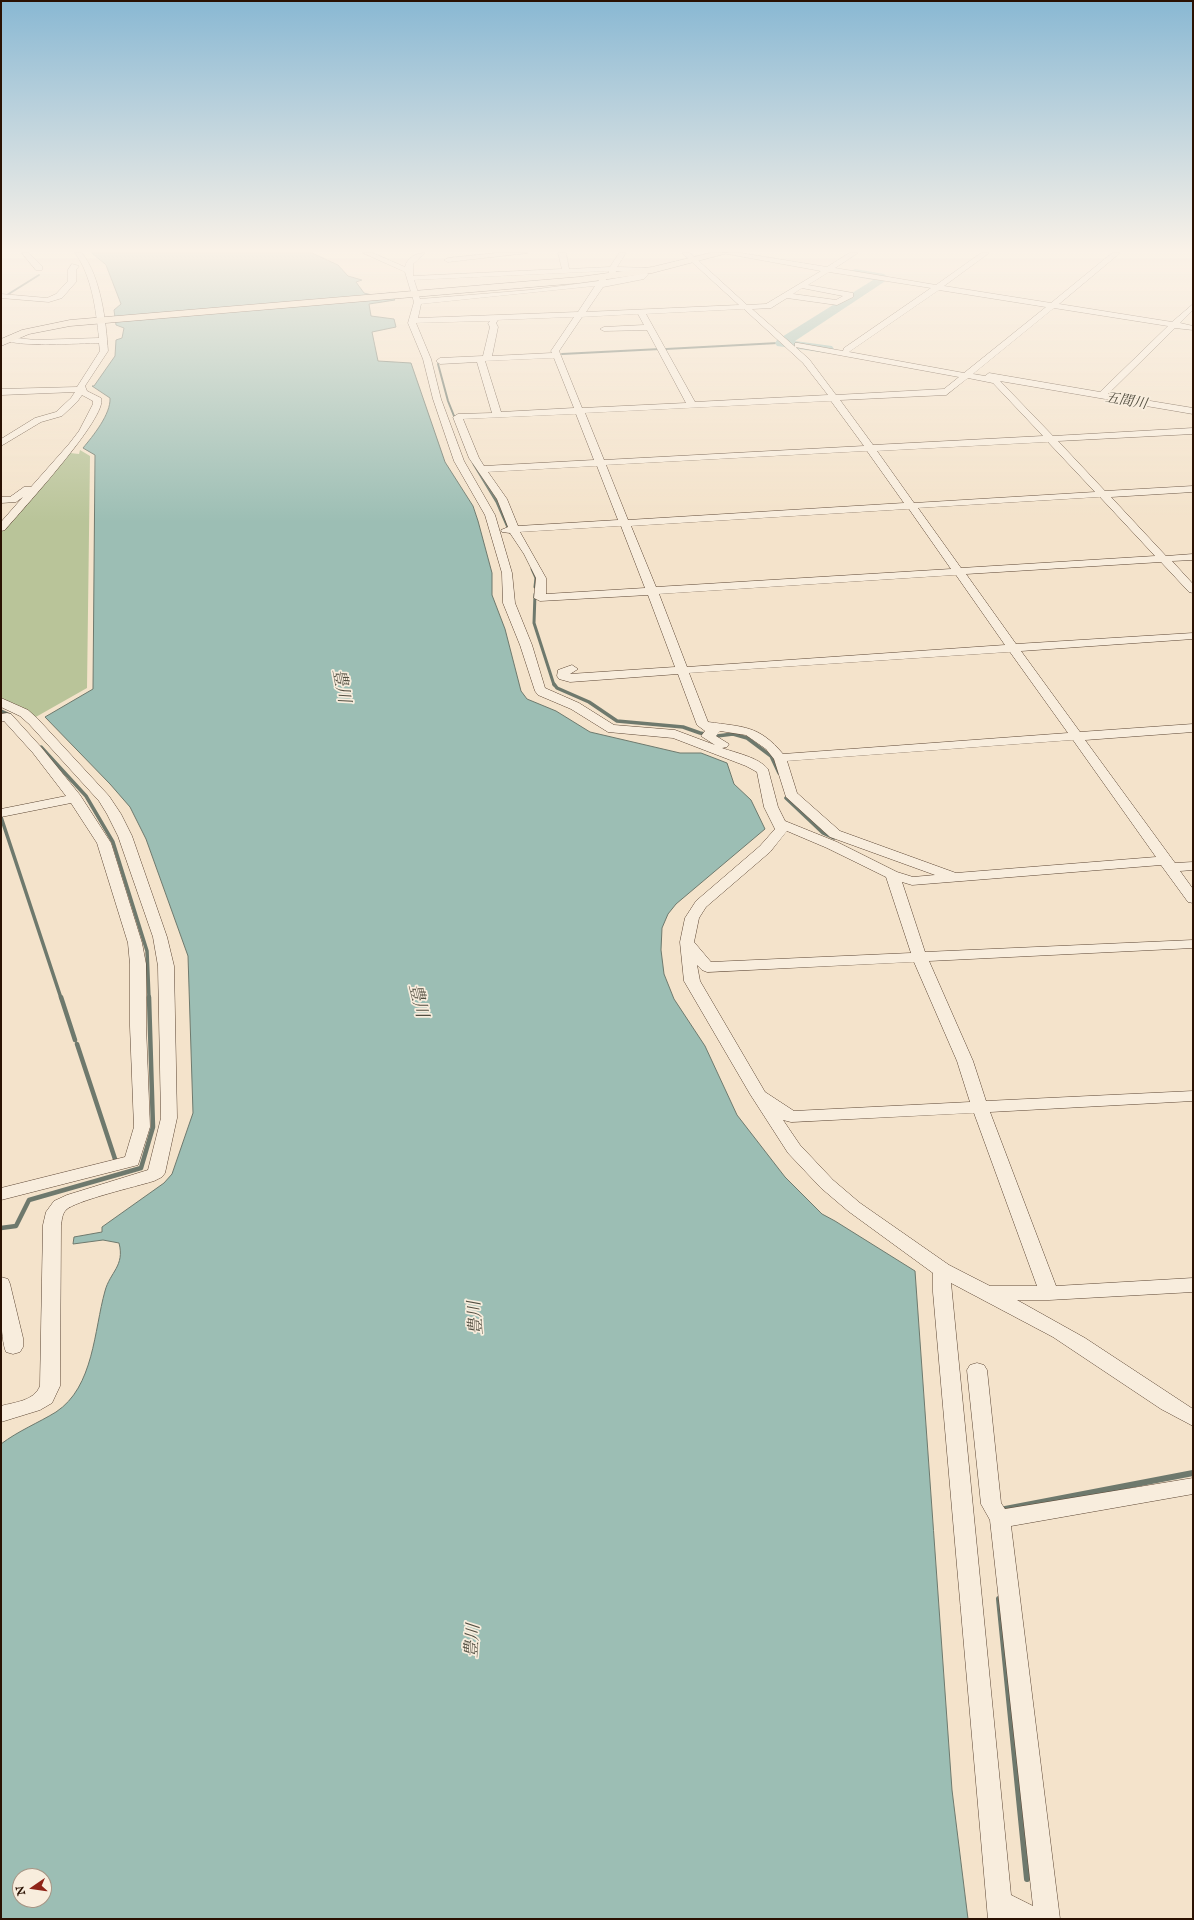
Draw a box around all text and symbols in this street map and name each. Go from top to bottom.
water label: 五間川 [1104,390,1148,414]
water label: 豊川 [327,667,353,705]
water label: 豊川 [403,982,431,1020]
water label: 豊川 [466,1300,488,1336]
water label: 豊川 [463,1623,485,1659]
north arrow [12,1868,52,1908]
text: N [13,1884,29,1897]

